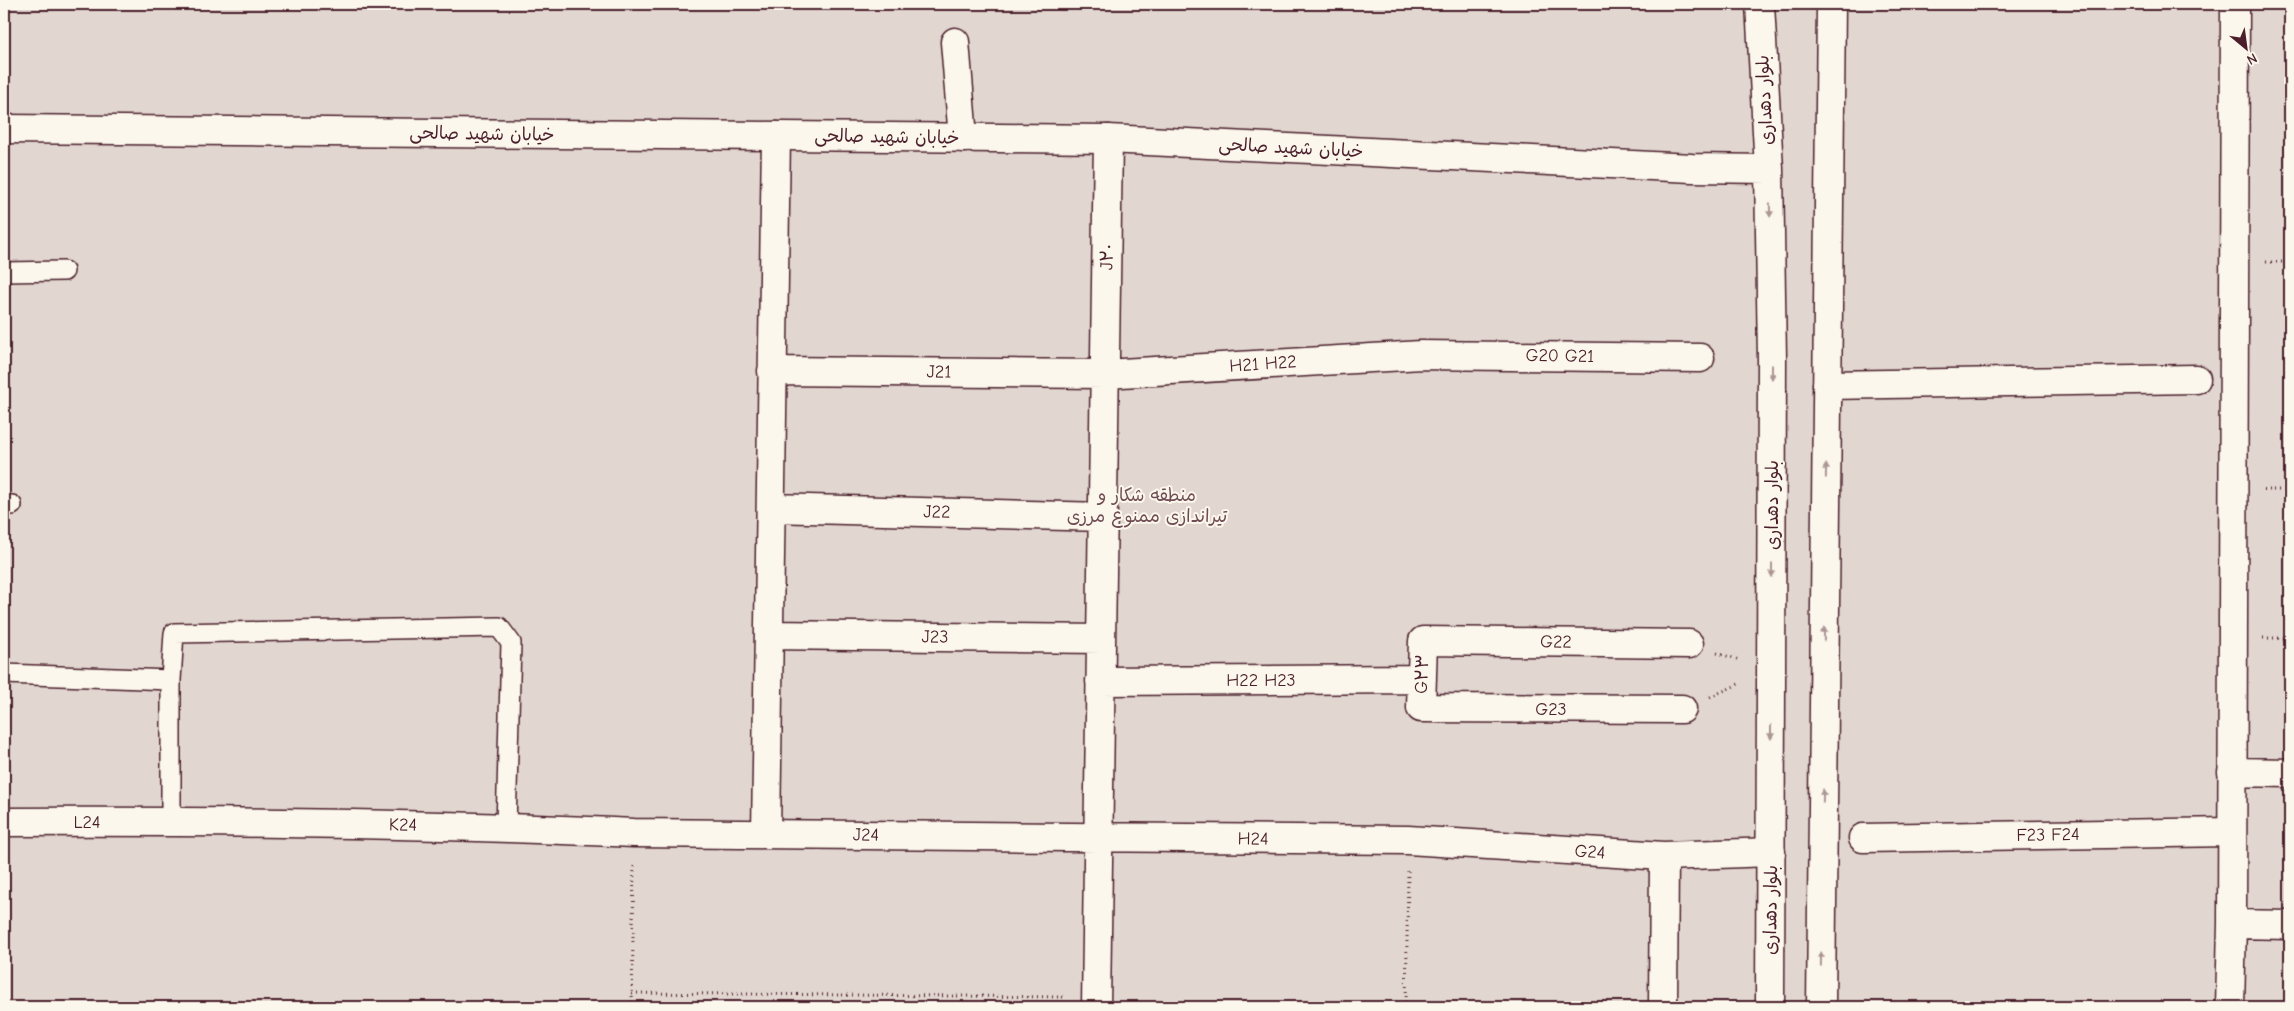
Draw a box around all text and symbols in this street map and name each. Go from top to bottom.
north arrow [2222,22,2272,72]
text: N [2244,49,2260,69]
street label: بلوار دهداری [1752,54,1778,146]
street label: خیابان شهید صالحی [409,122,555,146]
street label: خیابان شهید صالحی [814,125,960,149]
street label: خیابان شهید صالحی [1218,134,1364,162]
one-way arrow [1766,202,1774,218]
street label: J۲۰ [1096,244,1118,270]
street label: G20 G21 [1525,345,1595,367]
street label: H21 H22 [1229,351,1297,377]
street label: J21 [926,361,952,383]
one-way arrow [1768,364,1776,380]
street label: بلوار دهداری [1762,460,1783,550]
one-way arrow [1822,463,1830,479]
park label: منطقه شکار و تیراندازی ممنوع مرزی [1067,485,1228,528]
street label: J22 [923,501,951,523]
one-way arrow [1767,562,1775,578]
one-way arrow [1821,625,1829,641]
street label: J23 [921,626,949,648]
street label: G22 [1540,631,1572,653]
street label: G۲۳ [1411,654,1433,694]
street label: H22 H23 [1226,670,1296,691]
street label: G23 [1535,699,1567,720]
one-way arrow [1767,724,1775,740]
one-way arrow [1819,788,1827,804]
street label: L24 [73,812,101,833]
street label: K24 [389,814,417,836]
street label: J24 [853,824,879,846]
street label: F23 F24 [2016,824,2080,846]
street label: H24 [1237,828,1269,850]
street label: G24 [1574,840,1606,864]
street label: بلوار دهداری [1760,865,1782,955]
one-way arrow [1817,950,1825,966]

